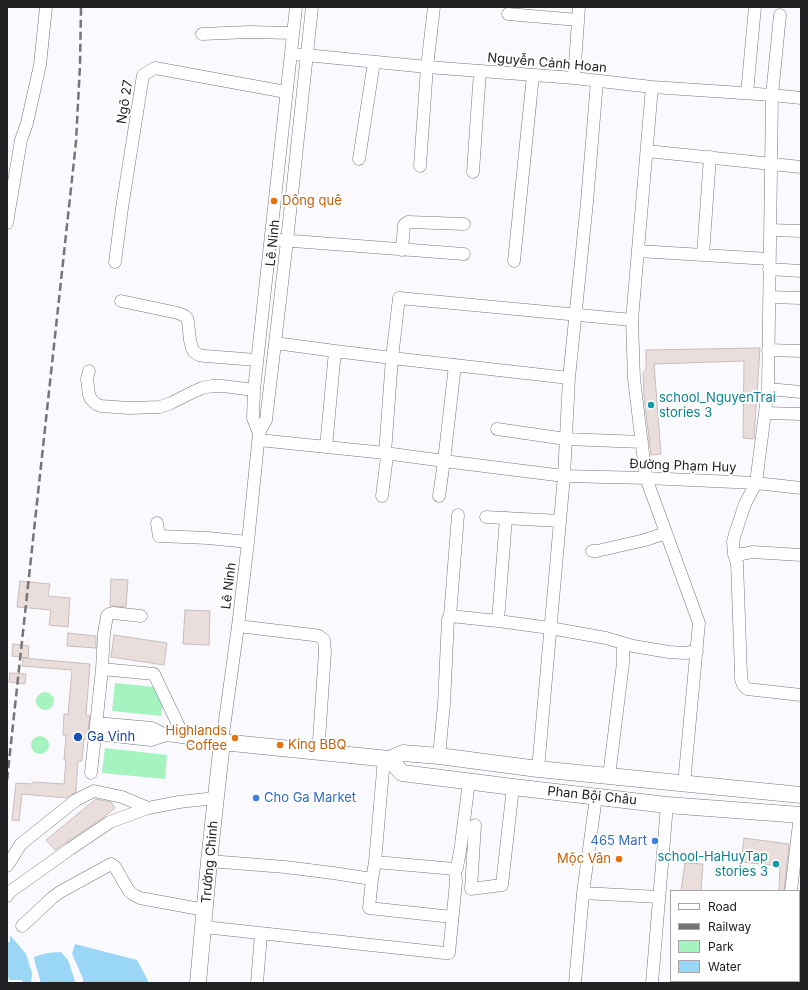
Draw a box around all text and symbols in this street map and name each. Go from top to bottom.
street label: Nguyễn Cảnh Hoan [487,50,607,76]
street label: Ngõ 27 [114,79,136,125]
place label: Dông quê [282,193,342,209]
marker: Dông quê [269,196,279,206]
street label: Lê Ninh [263,219,283,267]
place label: school_NguyenTrai stories 3 [659,390,776,421]
marker: school_NguyenTrai stories 3 [646,400,656,410]
street label: Đường Phạm Huy [629,456,737,476]
street label: Lê Ninh [218,562,240,610]
place label: Highlands Coffee [166,723,227,754]
place label: Ga Vinh [87,729,135,745]
marker: Ga Vinh [72,731,84,743]
marker: Highlands Coffee [230,733,240,743]
place label: King BBQ [288,737,346,753]
marker: King BBQ [275,740,285,750]
street label: Phan Bội Châu [546,784,638,808]
place label: Cho Ga Market [264,790,356,806]
marker: Cho Ga Market [251,793,261,803]
street label: Trường Chinh [199,820,221,904]
place label: 465 Mart [591,833,647,849]
marker: 465 Mart [650,836,660,846]
place label: school-HaHuyTap stories 3 [657,849,768,880]
place label: Mộc Vân [557,851,611,867]
marker: Mộc Vân [614,854,624,864]
marker: school-HaHuyTap stories 3 [771,859,781,869]
legend [670,890,800,982]
text: Road [708,899,737,914]
text: Railway [708,919,751,934]
text: Park [708,939,734,954]
text: Water [708,959,741,974]

